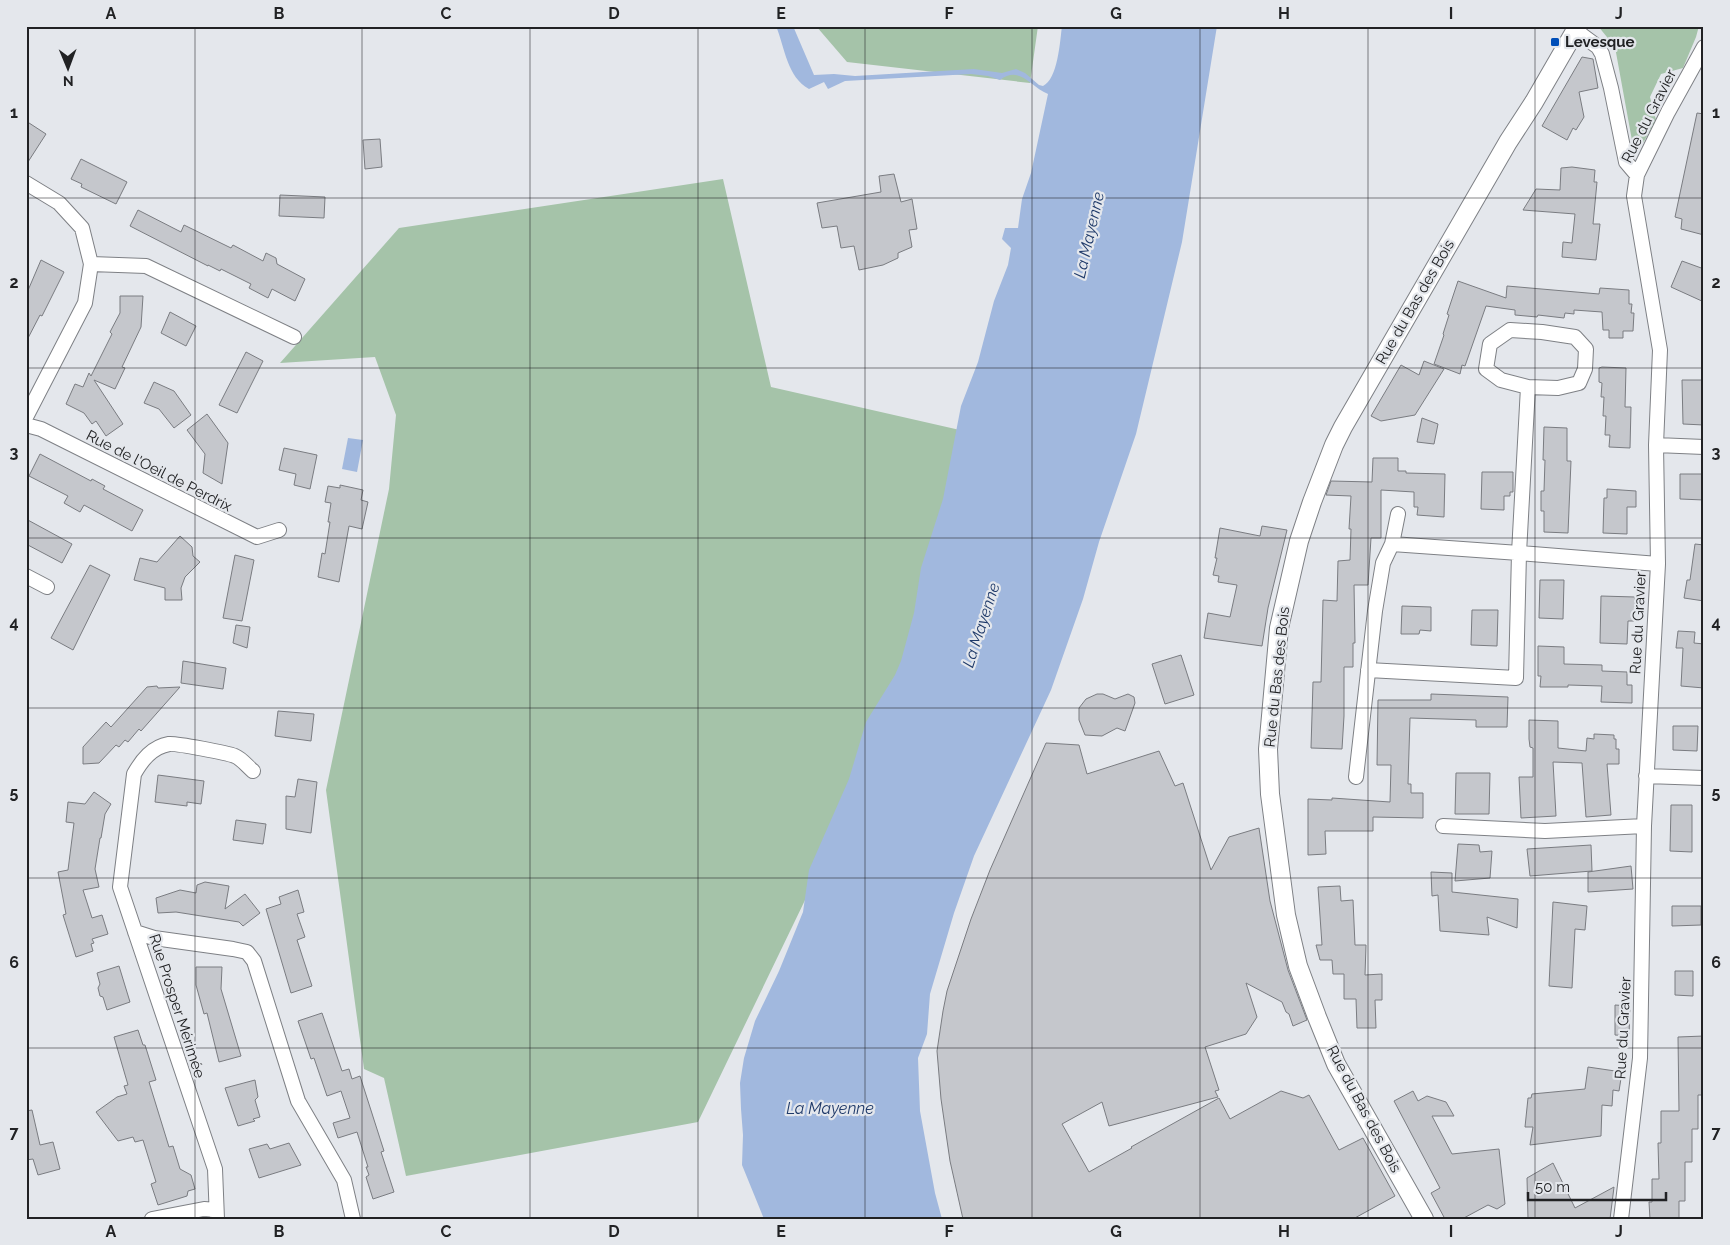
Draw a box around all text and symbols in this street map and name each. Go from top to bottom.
text: A [106,4,117,23]
text: B [274,4,285,23]
text: C [441,4,452,23]
text: D [608,4,620,23]
text: E [776,4,786,23]
text: F [944,4,954,23]
text: G [1110,4,1122,23]
text: H [1278,4,1290,23]
text: I [1449,4,1453,23]
text: J [1615,4,1623,23]
place label: Levesque [1565,33,1635,51]
marker: Levesque [1549,36,1561,48]
north arrow [42,42,92,92]
street label: Rue du Gravier [1618,66,1681,166]
text: N [63,73,74,89]
text: 1 [10,103,18,122]
text: 1 [1712,103,1720,122]
water label: La Mayenne [1070,190,1108,280]
street label: Rue du Bas des Bois [1372,236,1458,368]
text: 2 [9,273,19,292]
text: 2 [1711,273,1721,292]
street label: Rue de l'Oeil de Perdrix [83,426,235,516]
text: 3 [10,443,19,462]
text: 3 [1712,443,1721,462]
street label: Rue du Gravier [1626,571,1650,675]
water label: La Mayenne [958,580,1004,670]
street label: Rue du Bas des Bois [1261,606,1293,748]
text: 4 [9,613,19,632]
text: 4 [1711,613,1721,632]
text: 5 [10,783,19,802]
text: 5 [1712,783,1721,802]
street label: Rue Prosper Mérimée [145,932,209,1080]
text: 6 [9,953,19,972]
text: 6 [1711,953,1721,972]
street label: Rue du Gravier [1611,976,1635,1080]
street label: Rue du Bas des Bois [1323,1042,1405,1176]
water label: La Mayenne [786,1099,874,1118]
text: 7 [10,1123,19,1142]
text: 7 [1712,1123,1721,1142]
scale bar [1528,1170,1665,1202]
text: 50 m [1535,1178,1570,1196]
text: A [106,1222,117,1241]
text: B [274,1222,285,1241]
text: C [441,1222,452,1241]
text: D [608,1222,620,1241]
text: E [776,1222,786,1241]
text: F [944,1222,954,1241]
text: G [1110,1222,1122,1241]
text: H [1278,1222,1290,1241]
text: I [1449,1222,1453,1241]
text: J [1615,1222,1623,1241]

